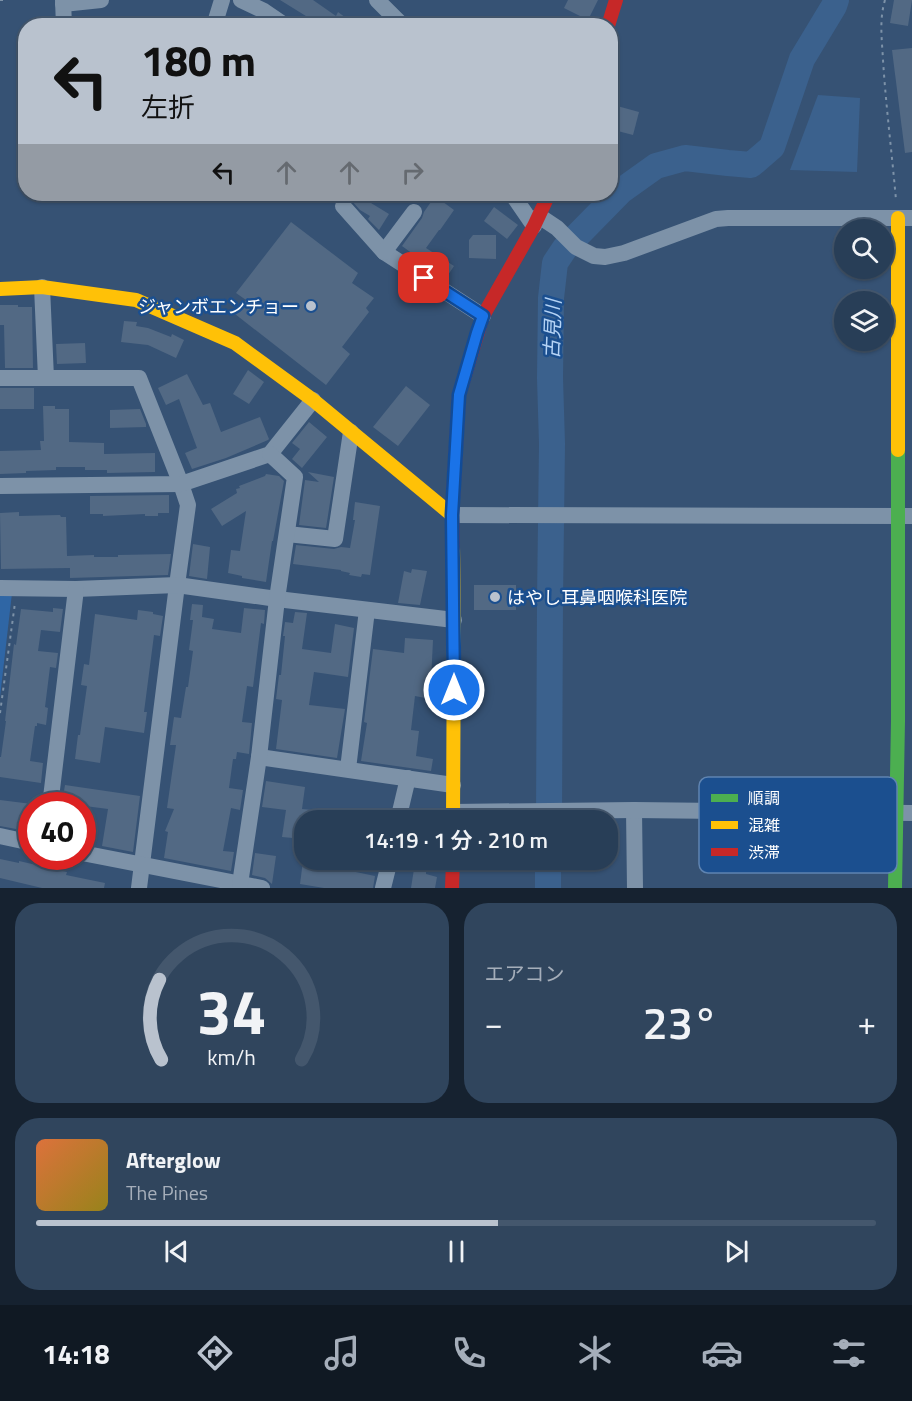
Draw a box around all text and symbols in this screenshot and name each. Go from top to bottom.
text: 180 m [141,28,256,92]
icon: left [42,42,120,120]
text: 左折 [141,86,195,127]
icon: left [207,156,240,189]
icon: ahead [270,156,303,189]
icon: ahead [333,156,366,189]
icon: right [396,156,429,189]
map controls [834,219,894,351]
button: search [834,219,894,279]
pin [398,252,449,303]
icon: arrive [407,261,440,294]
button: layers [834,291,894,351]
place label: ジャンボエンチョー [138,293,299,320]
water label: 古見川 [535,296,569,360]
marker: ジャンボエンチョー [304,299,318,313]
place label: はやし耳鼻咽喉科医院 [507,584,687,611]
marker: はやし耳鼻咽喉科医院 [488,590,502,604]
position arrow [422,658,486,722]
legend [699,777,897,873]
text: 順調 [748,786,780,810]
speed limit sign: 40 [18,792,96,870]
text: 混雑 [748,813,780,837]
text: 14:19 · 1 分 · 210 m [364,823,548,857]
text: 渋滞 [748,840,780,864]
text: エアコン [485,958,565,989]
text: 34 [197,963,267,1058]
text: 23° [642,988,718,1056]
text: − [485,998,503,1048]
text: + [858,998,876,1048]
text: km/h [207,1041,256,1073]
text: Afterglow [126,1143,221,1177]
text: The Pines [126,1177,208,1208]
icon: previous [160,1235,193,1268]
icon: pause [440,1235,473,1268]
icon: next [720,1235,753,1268]
icon: directions [194,1332,236,1374]
icon: music [321,1332,363,1374]
icon: phone [448,1332,490,1374]
icon: climate [574,1332,616,1374]
icon: car [701,1332,743,1374]
icon: filters [828,1332,870,1374]
text: 14:18 [42,1333,110,1374]

